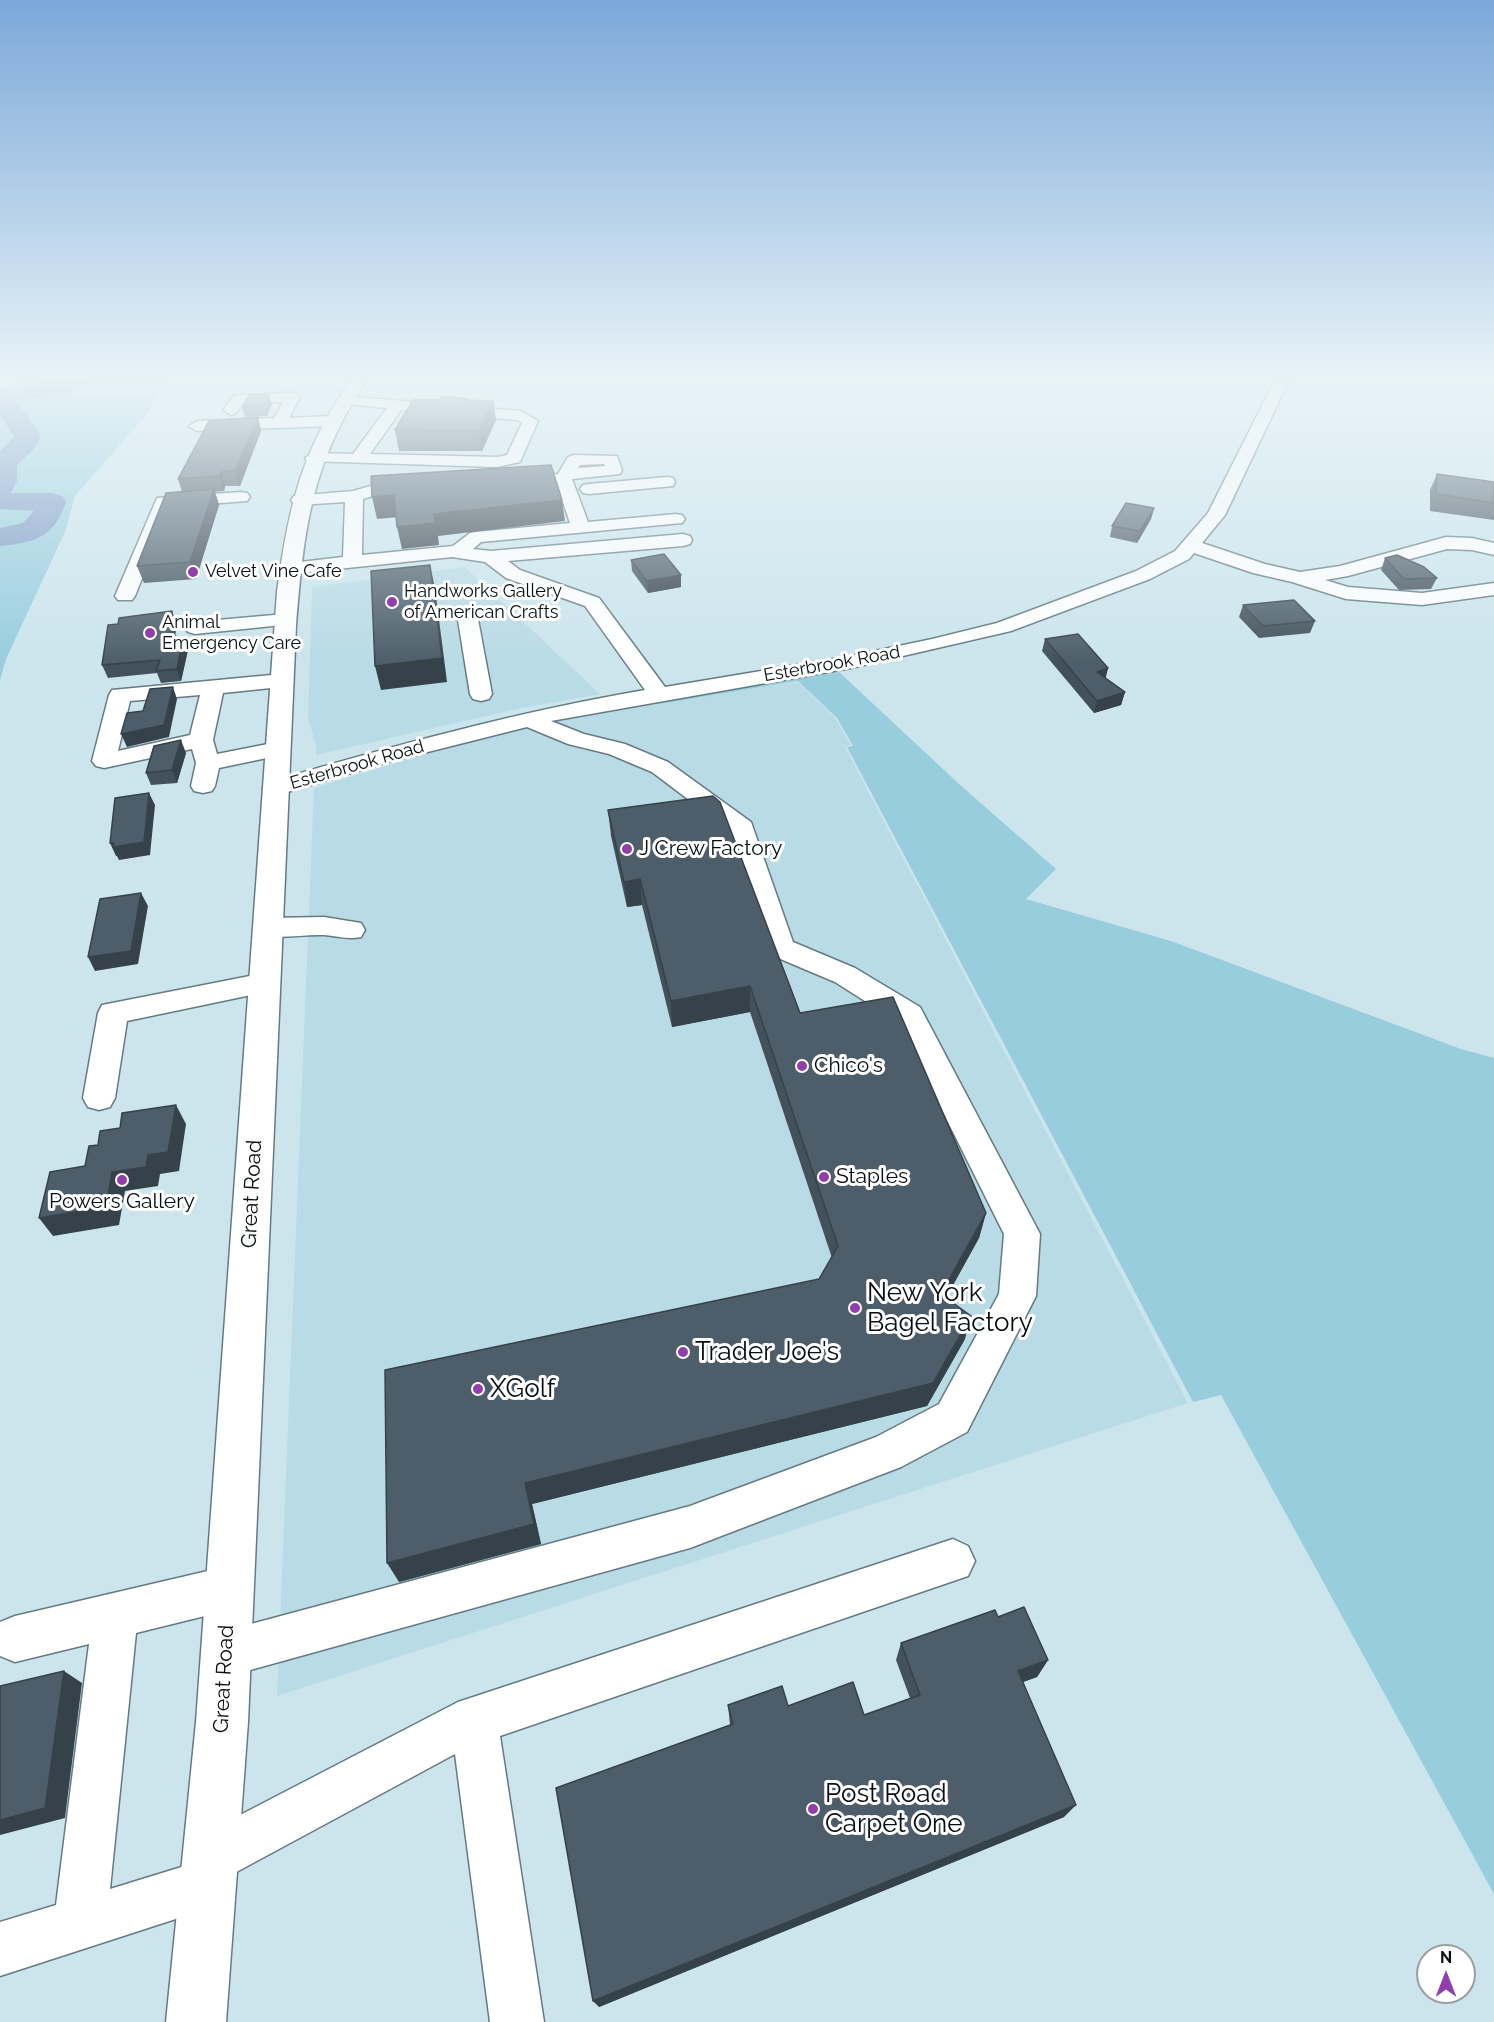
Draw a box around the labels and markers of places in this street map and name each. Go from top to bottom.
place label: Velvet Vine Cafe [205,561,342,583]
marker: Velvet Vine Cafe [186,565,200,579]
place label: Handworks Gallery of American Crafts [404,581,562,624]
marker: Handworks Gallery of American Crafts [385,595,399,609]
place label: Animal Emergency Care [162,612,301,654]
marker: Animal Emergency Care [143,626,157,640]
place label: J Crew Factory [639,836,782,862]
marker: J Crew Factory [620,842,634,856]
place label: Chico's [814,1053,883,1079]
marker: Chico's [795,1059,809,1073]
place label: Staples [836,1164,908,1190]
marker: Staples [817,1170,831,1184]
marker: Powers Gallery [115,1173,129,1187]
place label: Powers Gallery [49,1189,195,1215]
place label: New York Bagel Factory [867,1277,1033,1338]
marker: New York Bagel Factory [848,1301,862,1315]
place label: Trader Joe's [695,1336,839,1368]
marker: Trader Joe's [676,1345,690,1359]
place label: XGolf [490,1373,555,1405]
marker: XGolf [471,1382,485,1396]
place label: Post Road Carpet One [825,1778,963,1840]
marker: Post Road Carpet One [806,1802,820,1816]

